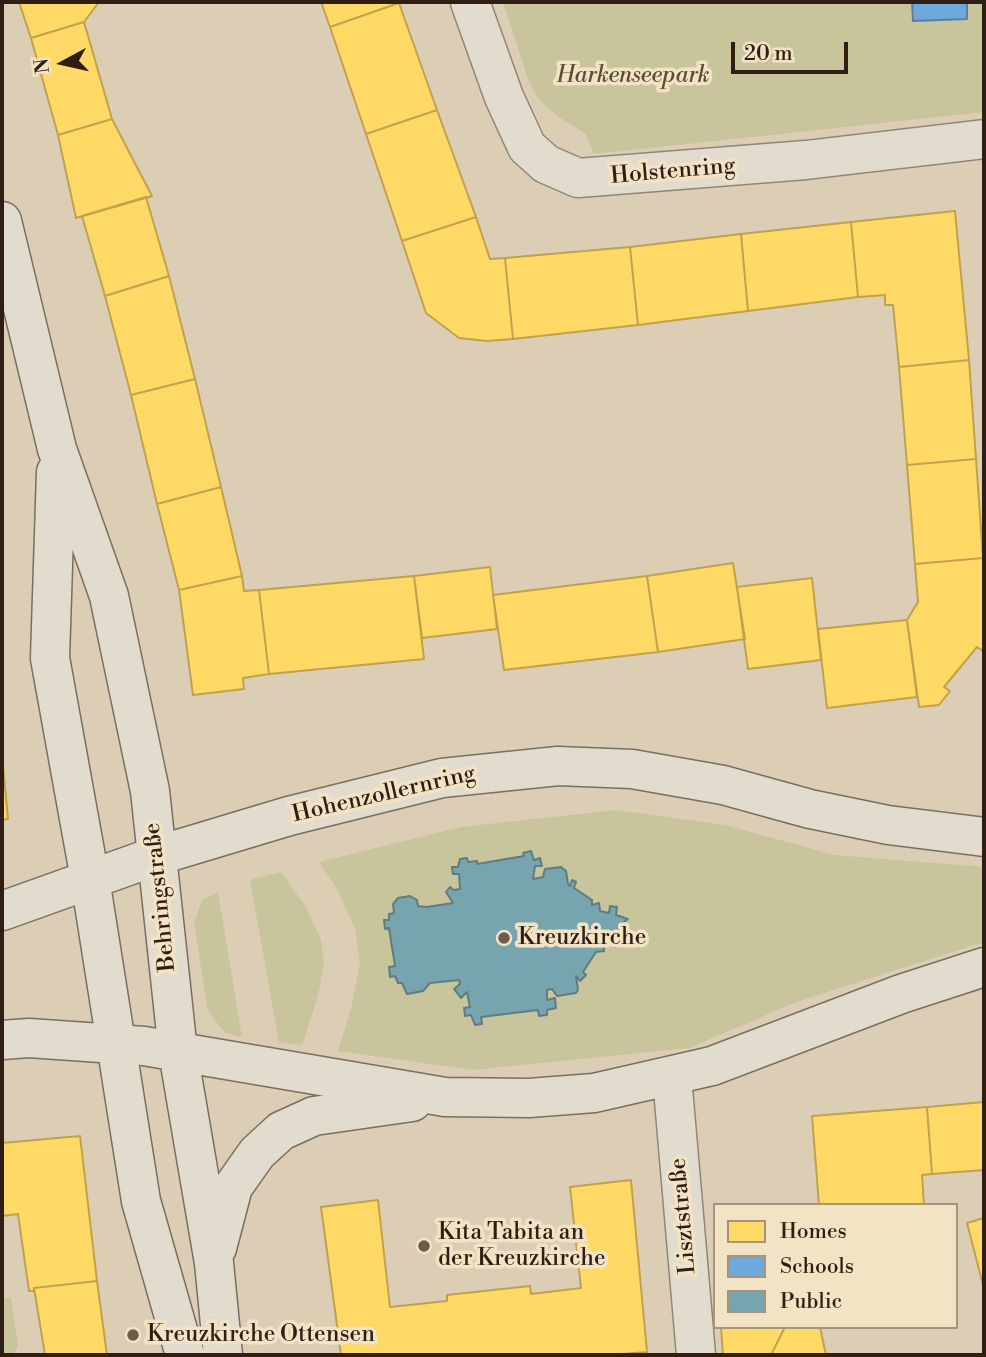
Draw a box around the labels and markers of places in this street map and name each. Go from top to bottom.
place label: Kreuzkirche [518,924,646,952]
marker: Kreuzkirche [496,930,512,946]
place label: Kita Tabita an der Kreuzkirche [438,1219,606,1273]
marker: Kita Tabita an der Kreuzkirche [416,1238,432,1254]
place label: Kreuzkirche Ottensen [147,1321,375,1349]
marker: Kreuzkirche Ottensen [125,1327,141,1343]

